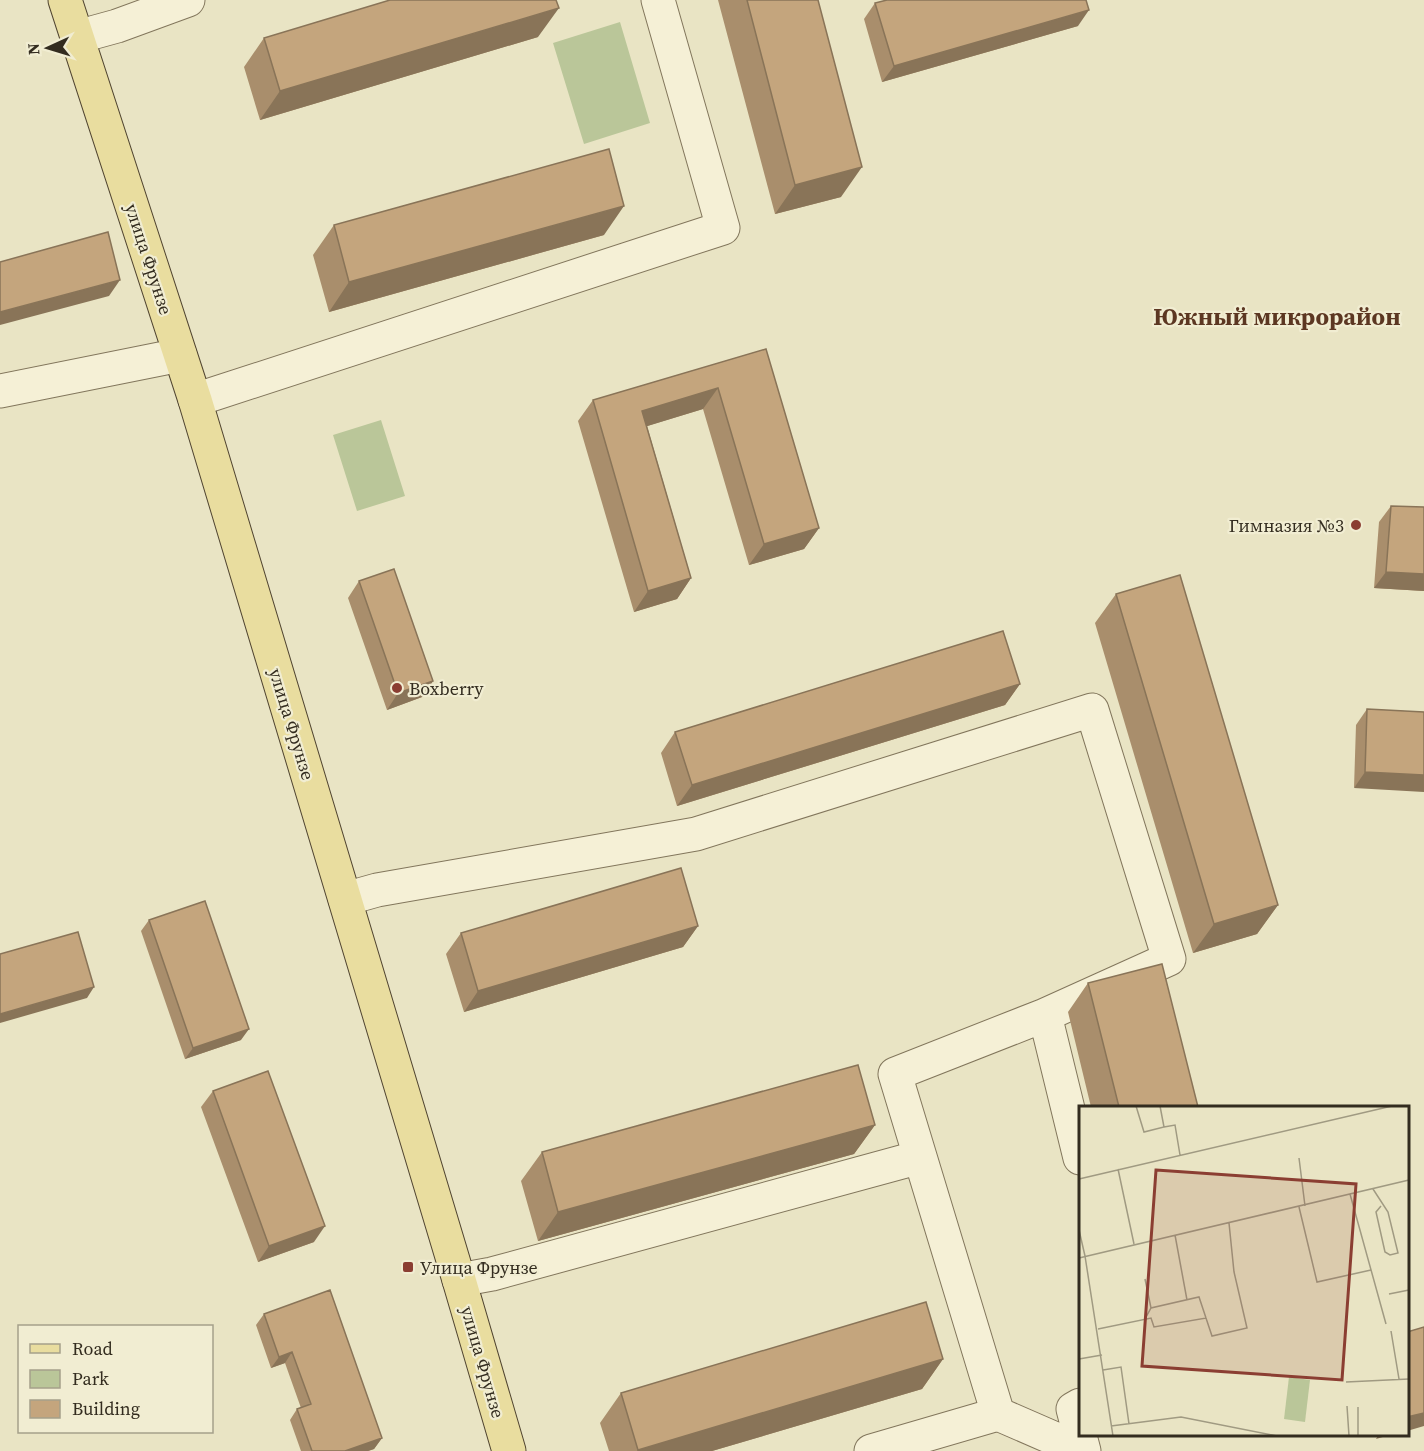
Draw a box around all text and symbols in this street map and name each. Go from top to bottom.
north arrow [18,18,78,78]
text: N [22,42,44,56]
street label: улица Фрунзе [119,200,179,318]
district label: Южный микрорайон [1153,300,1401,333]
place label: Гимназия №3 [1229,513,1344,538]
marker: Гимназия №3 [1349,518,1363,532]
street label: улица Фрунзе [263,665,321,783]
place label: Boxberry [409,676,484,701]
marker: Boxberry [390,681,404,695]
inset map [1079,1106,1409,1436]
place label: Улица Фрунзе [420,1255,538,1280]
marker: Улица Фрунзе [401,1260,415,1274]
street label: улица Фрунзе [455,1303,511,1421]
legend [18,1325,213,1433]
text: Road [72,1336,113,1361]
text: Park [72,1366,109,1391]
text: Building [72,1396,140,1421]

